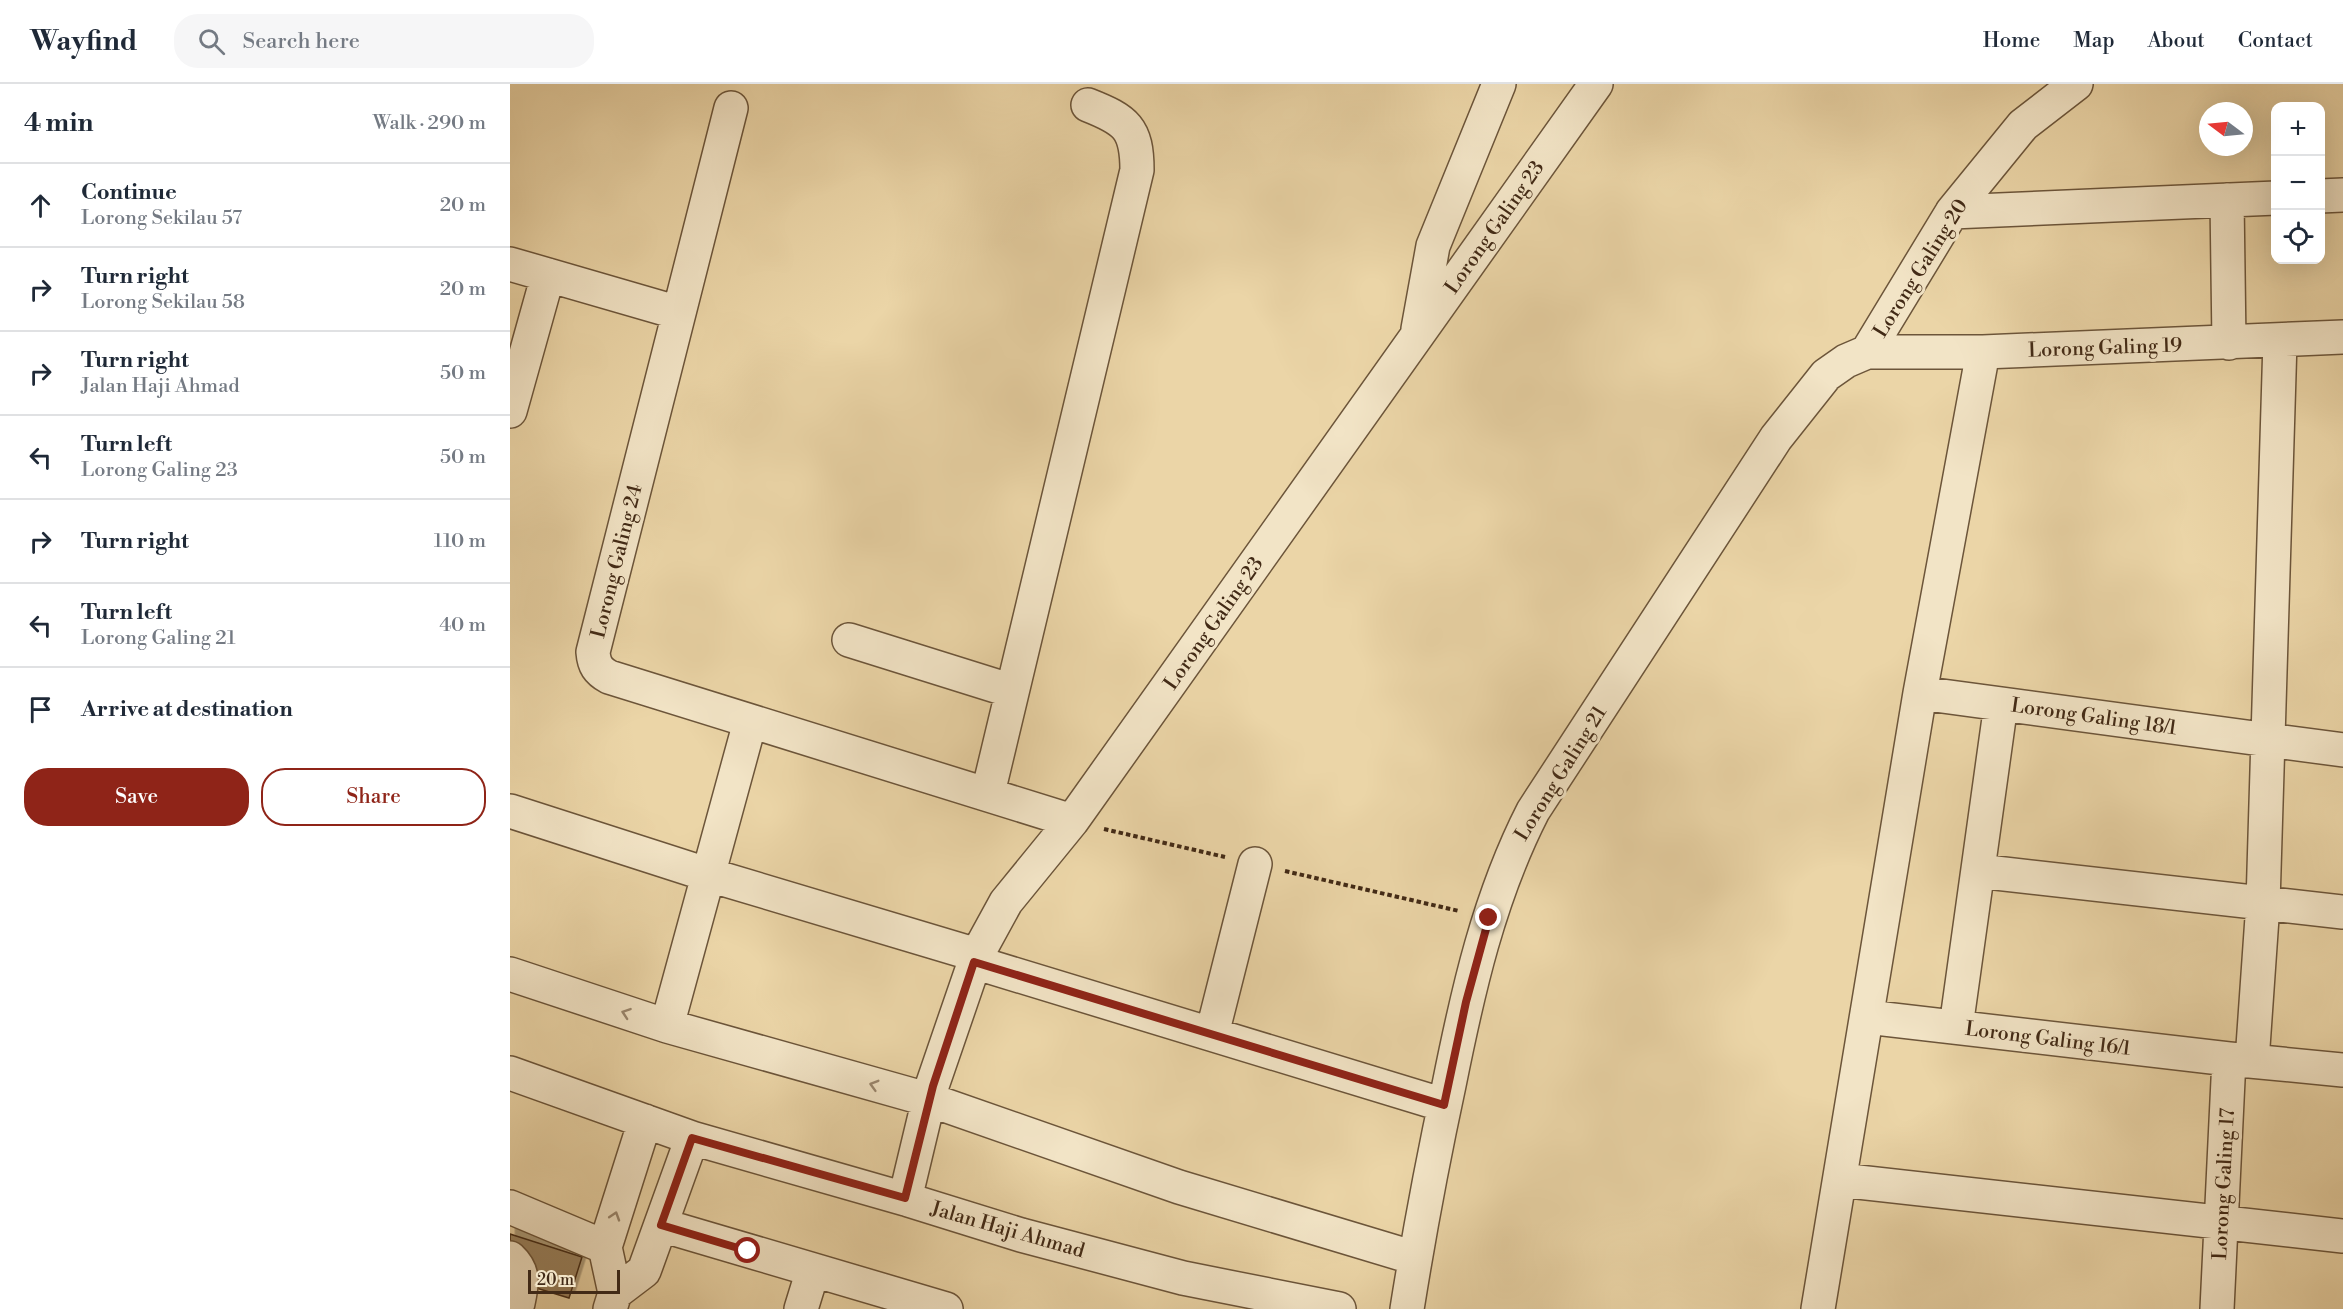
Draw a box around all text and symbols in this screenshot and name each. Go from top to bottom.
search box [174,14,594,68]
text: Wayfind [30,24,138,59]
icon: search [195,25,228,58]
text: Search here [243,28,360,55]
text: Home [1983,28,2040,54]
text: Map [2073,28,2115,54]
text: About [2148,28,2205,54]
text: Contact [2238,28,2313,54]
north arrow [2199,102,2253,156]
map controls [2271,102,2325,264]
button: + [2271,102,2325,156]
text: 4 min [24,107,94,139]
text: Walk · 290 m [373,111,486,136]
street label: Lorong Galing 23 [1440,156,1550,299]
button: − [2271,156,2325,210]
text: Continue [81,179,177,206]
icon: ahead [24,189,57,222]
text: 20 m [440,193,486,218]
street label: Lorong Galing 20 [1869,195,1974,343]
text: Lorong Sekilau 57 [81,206,242,231]
button: locate [2271,210,2325,264]
text: Turn right [81,263,189,290]
icon: right [24,273,57,306]
text: 20 m [440,277,486,302]
text: Lorong Sekilau 58 [81,290,245,315]
street label: Lorong Galing 19 [2027,333,2183,364]
text: Turn right [81,347,189,374]
icon: right [24,357,57,390]
text: 50 m [440,361,486,386]
text: Jalan Haji Ahmad [81,374,240,399]
text: Turn left [81,431,172,458]
icon: left [24,441,57,474]
text: 50 m [440,445,486,470]
text: Lorong Galing 23 [81,458,238,483]
street label: Lorong Galing 24 [586,482,649,641]
icon: right [24,525,57,558]
text: Turn right [81,528,189,555]
text: 110 m [434,529,486,554]
street label: Lorong Galing 23 [1159,552,1269,695]
text: Turn left [81,599,172,626]
icon: left [24,609,57,642]
text: 40 m [439,613,486,638]
text: Lorong Galing 21 [81,626,236,651]
icon: arrive [24,693,57,726]
street label: Lorong Galing 18/1 [2009,693,2179,742]
text: Arrive at destination [81,696,293,723]
street label: Lorong Galing 21 [1510,701,1613,846]
button: Save [24,768,249,826]
button: Share [261,768,486,826]
route end [1475,904,1501,930]
one-way arrow [621,1007,632,1020]
street label: Lorong Galing 16/1 [1964,1017,2132,1062]
one-way arrow [869,1079,879,1092]
street label: Lorong Galing 17 [2208,1108,2241,1261]
street label: Jalan Haji Ahmad [927,1196,1088,1264]
one-way arrow [608,1211,620,1222]
route start [734,1237,760,1263]
scale bar [528,1267,620,1294]
text: 20 m [537,1270,574,1290]

